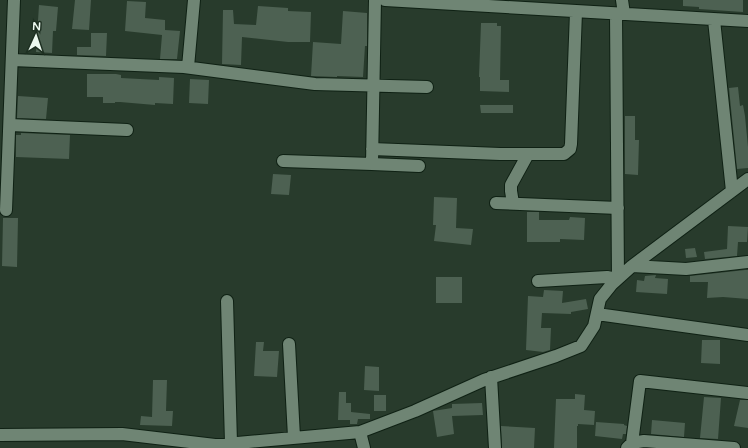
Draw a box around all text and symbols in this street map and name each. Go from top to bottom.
north arrow [16,16,56,56]
text: N [32,20,41,33]

